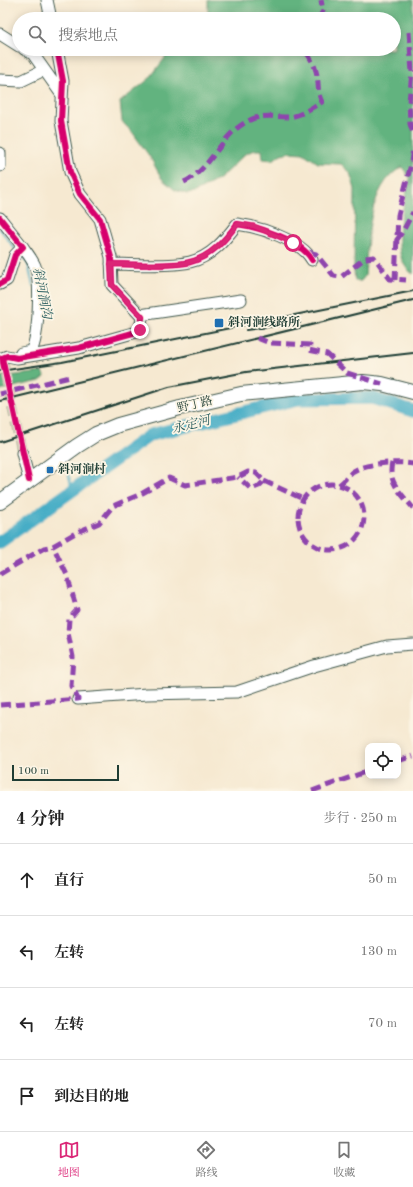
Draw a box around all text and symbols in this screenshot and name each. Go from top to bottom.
search box [12,12,401,56]
icon: search [26,23,48,45]
text: 搜索地点 [58,29,118,44]
route start [284,234,302,252]
water label: 斜河涧沟 [31,266,55,322]
place label: 斜河涧线路所 [228,315,300,329]
marker: 斜河涧线路所 [213,317,225,329]
route end [131,321,149,339]
street label: 野丁路 [176,393,214,415]
water label: 永定河 [170,413,213,436]
place label: 斜河涧村 [58,462,106,476]
marker: 斜河涧村 [45,465,55,475]
map controls [365,743,401,779]
button: locate [365,743,401,779]
scale bar [12,763,119,782]
text: 100 m [18,766,49,777]
text: 4 分钟 [16,811,65,828]
text: 步行 · 250 m [323,812,397,825]
icon: ahead [16,869,38,891]
text: 50 m [368,873,397,886]
text: 直行 [54,874,84,889]
icon: left [16,941,38,963]
text: 130 m [360,945,397,958]
text: 左转 [54,946,84,961]
icon: left [16,1013,38,1035]
text: 70 m [368,1017,397,1030]
text: 左转 [54,1018,84,1033]
icon: arrive [16,1085,38,1107]
text: 到达目的地 [54,1090,129,1105]
tab: 地图 [58,1139,80,1181]
tab: 路线 [195,1139,217,1181]
tab: 收藏 [333,1139,355,1181]

